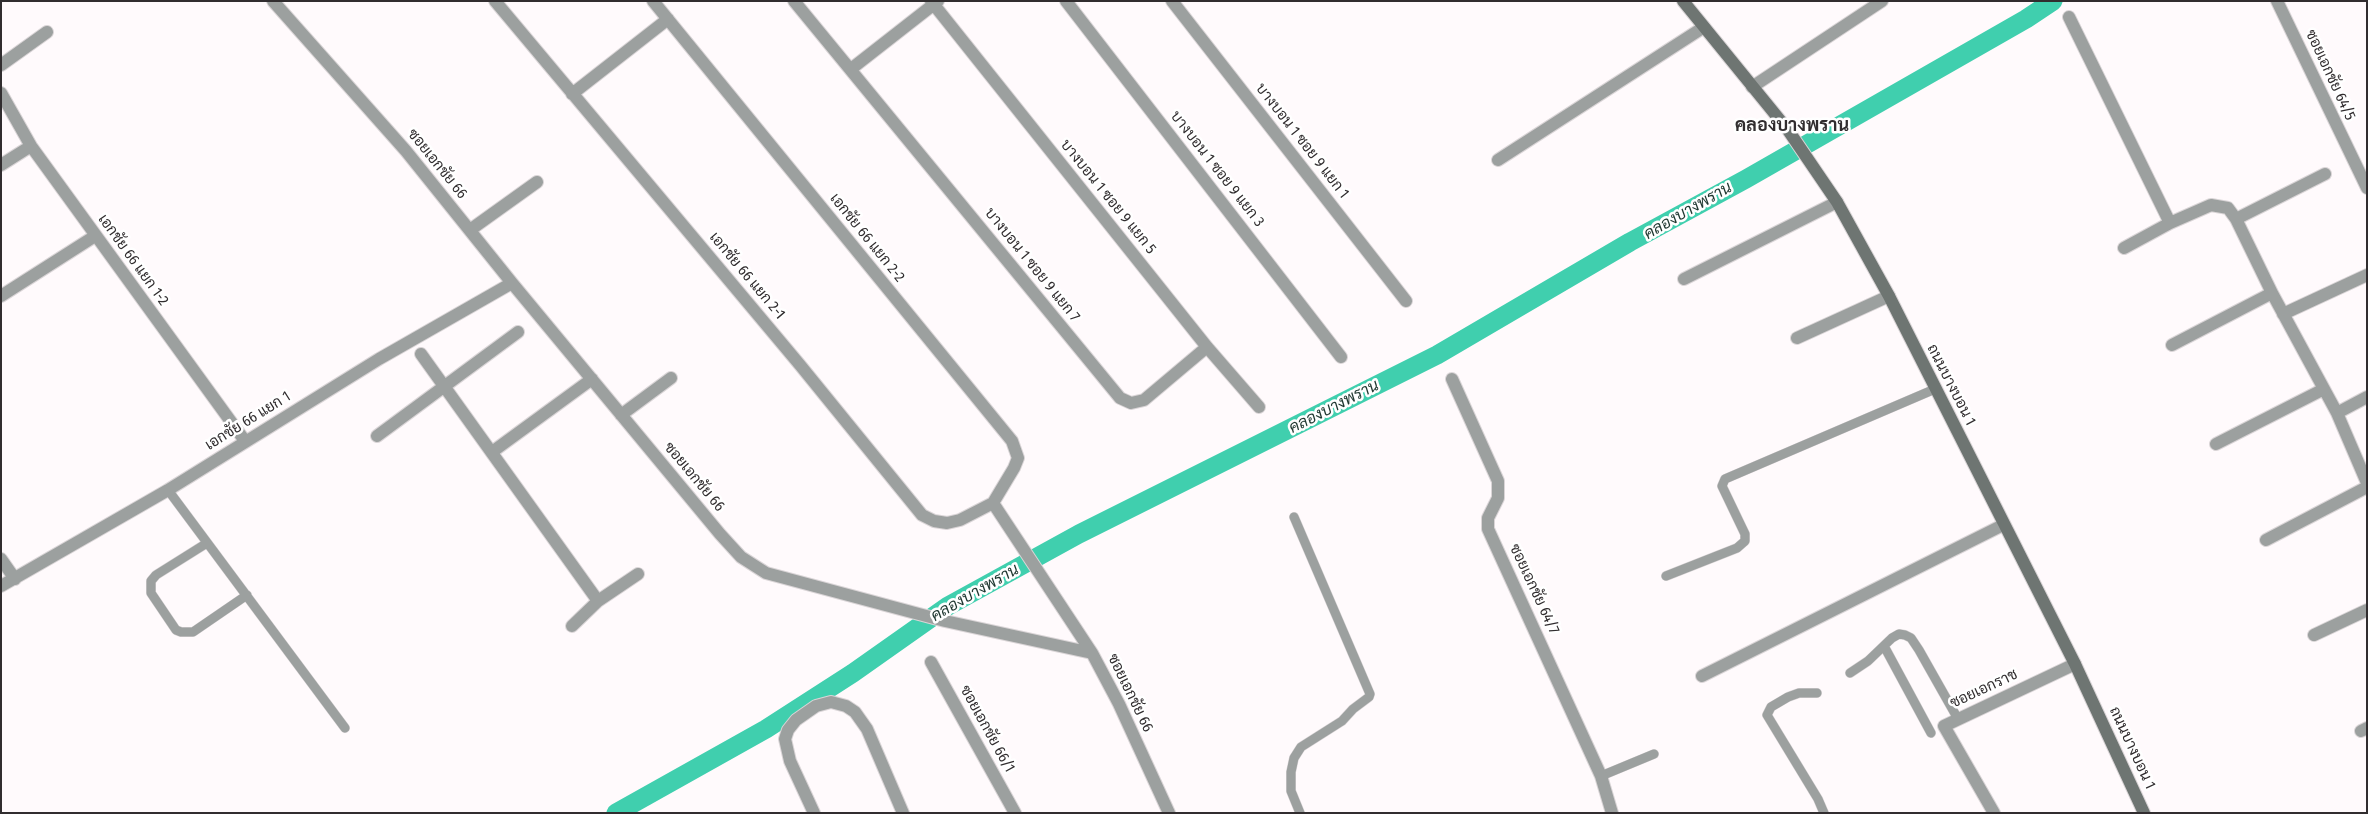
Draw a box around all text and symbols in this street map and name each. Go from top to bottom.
street label: ซอยเอกชัย 64/5 [2301,27,2359,123]
street label: บางบอน 1 ซอย 9 แยก 1 [1252,80,1352,202]
street label: บางบอน 1 ซอย 9 แยก 3 [1166,108,1268,230]
district label: คลองบางพราน [1735,115,1849,137]
street label: ซอยเอกชัย 66 [403,125,471,203]
street label: บางบอน 1 ซอย 9 แยก 5 [1056,136,1160,258]
water label: คลองบางพราน [1641,178,1735,244]
street label: เอกชัย 66 แยก 2-2 [826,190,908,286]
street label: บางบอน 1 ซอย 9 แยก 7 [981,204,1083,326]
street label: เอกชัย 66 แยก 1-2 [94,211,172,309]
street label: เอกชัย 66 แยก 2-1 [705,229,789,323]
street label: ถนนบางบอน 1 [1923,341,1979,429]
water label: คลองบางพราน [1286,376,1382,438]
street label: เอกชัย 66 แยก 1 [202,388,294,454]
street label: ซอยเอกชัย 66 [660,439,728,515]
street label: ซอยเอกชัย 64/7 [1505,541,1563,637]
water label: คลองบางพราน [928,560,1022,626]
street label: ซอยเอกชัย 66 [1103,651,1157,735]
street label: ซอยเอกราช [1947,666,2021,712]
street label: ซอยเอกชัย 66/1 [956,682,1018,776]
street label: ถนนบางบอน 1 [2105,704,2159,792]

